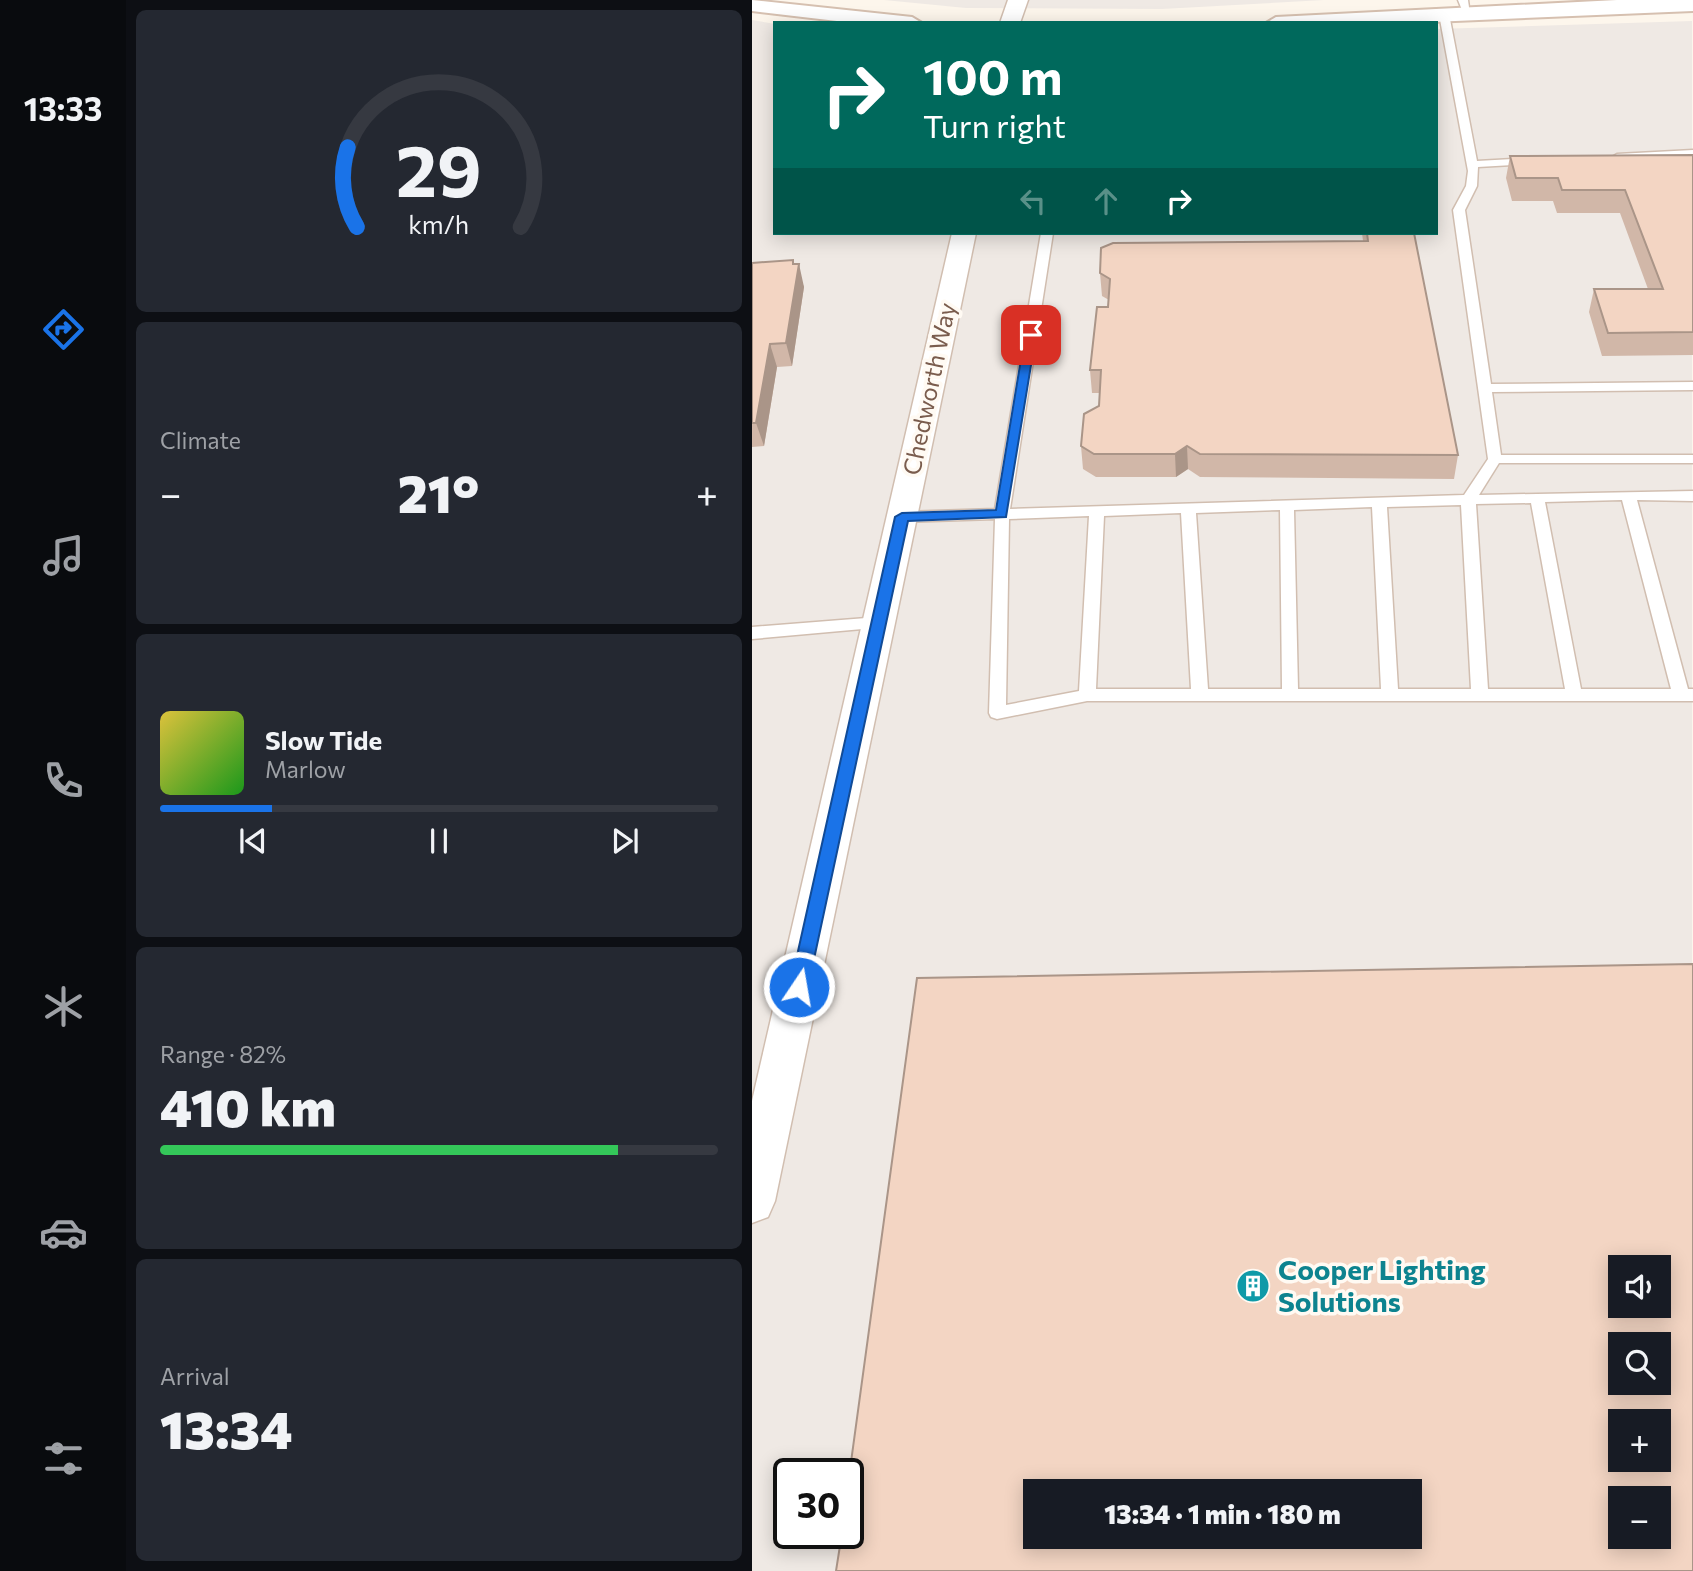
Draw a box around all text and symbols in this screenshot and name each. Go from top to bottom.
text: 100 m [923,45,1062,105]
icon: right [808,49,899,140]
text: 13:33 [24,88,102,128]
text: Turn right [923,105,1066,145]
text: 29 [396,123,482,212]
icon: left [1014,182,1052,220]
icon: ahead [1087,182,1125,220]
icon: right [1160,182,1198,220]
text: km/h [409,209,469,239]
street label: Chedworth Way [896,300,961,478]
icon: directions [39,305,88,354]
pin [1001,305,1061,365]
icon: arrive [1012,316,1050,354]
text: Climate [160,426,241,454]
text: 21° [398,460,479,524]
text: − [160,469,182,516]
text: + [696,469,718,516]
icon: music [39,531,88,580]
text: Slow Tide [265,724,382,755]
text: Marlow [265,755,346,783]
icon: phone [39,756,88,805]
icon: previous [234,822,272,860]
icon: pause [420,822,458,860]
icon: next [606,822,644,860]
position arrow [762,950,836,1024]
icon: climate [39,982,88,1031]
text: Range · 82% [160,1040,286,1068]
text: 410 km [160,1074,336,1138]
icon: car [39,1208,88,1257]
place label: Cooper Lighting Solutions [1278,1252,1486,1318]
map controls [1608,1255,1671,1549]
button: sound [1608,1255,1671,1318]
building icon: Cooper Lighting Solutions [1234,1267,1272,1305]
button: search [1608,1332,1671,1395]
text: Arrival [160,1362,230,1390]
text: 13:34 [160,1396,292,1460]
button: + [1608,1409,1671,1472]
icon: filters [39,1434,88,1483]
speed limit sign: 30 [773,1458,864,1549]
button: − [1608,1486,1671,1549]
text: 13:34 · 1 min · 180 m [1104,1498,1341,1529]

